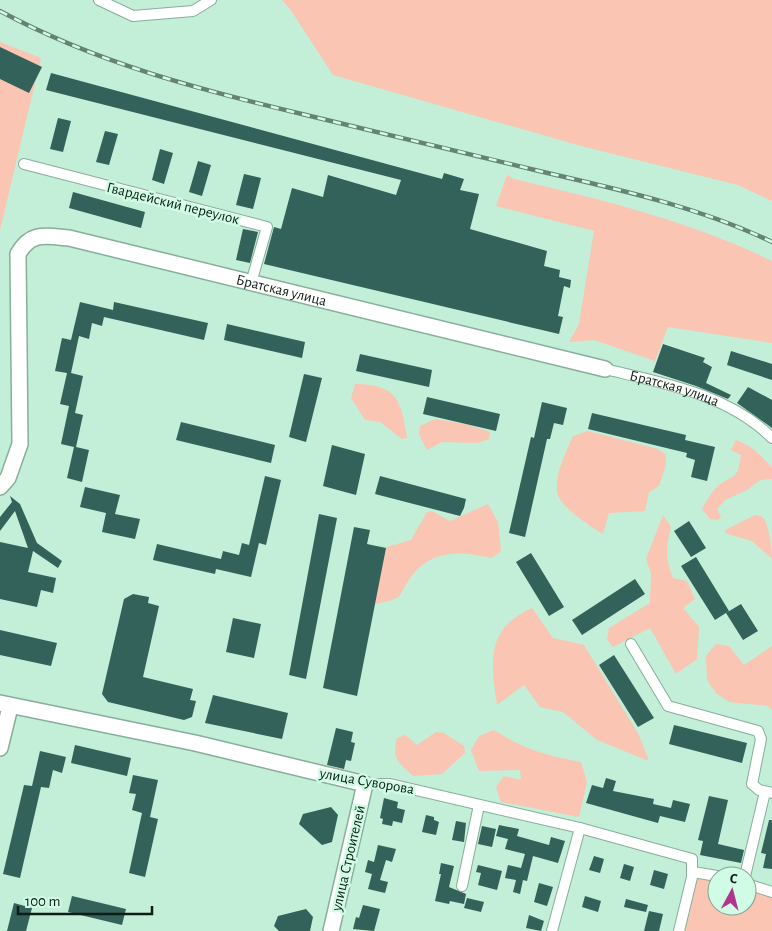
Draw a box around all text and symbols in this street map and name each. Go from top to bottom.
street label: Гвардейский переулок [105,180,241,227]
street label: Братская улица [235,272,328,309]
street label: Братская улица [628,368,721,409]
street label: улица Суворова [318,766,415,797]
street label: улица Строителей [329,804,368,913]
north arrow [707,866,757,916]
text: С [729,872,738,887]
scale bar [18,884,151,916]
text: 100 m [25,894,60,909]

